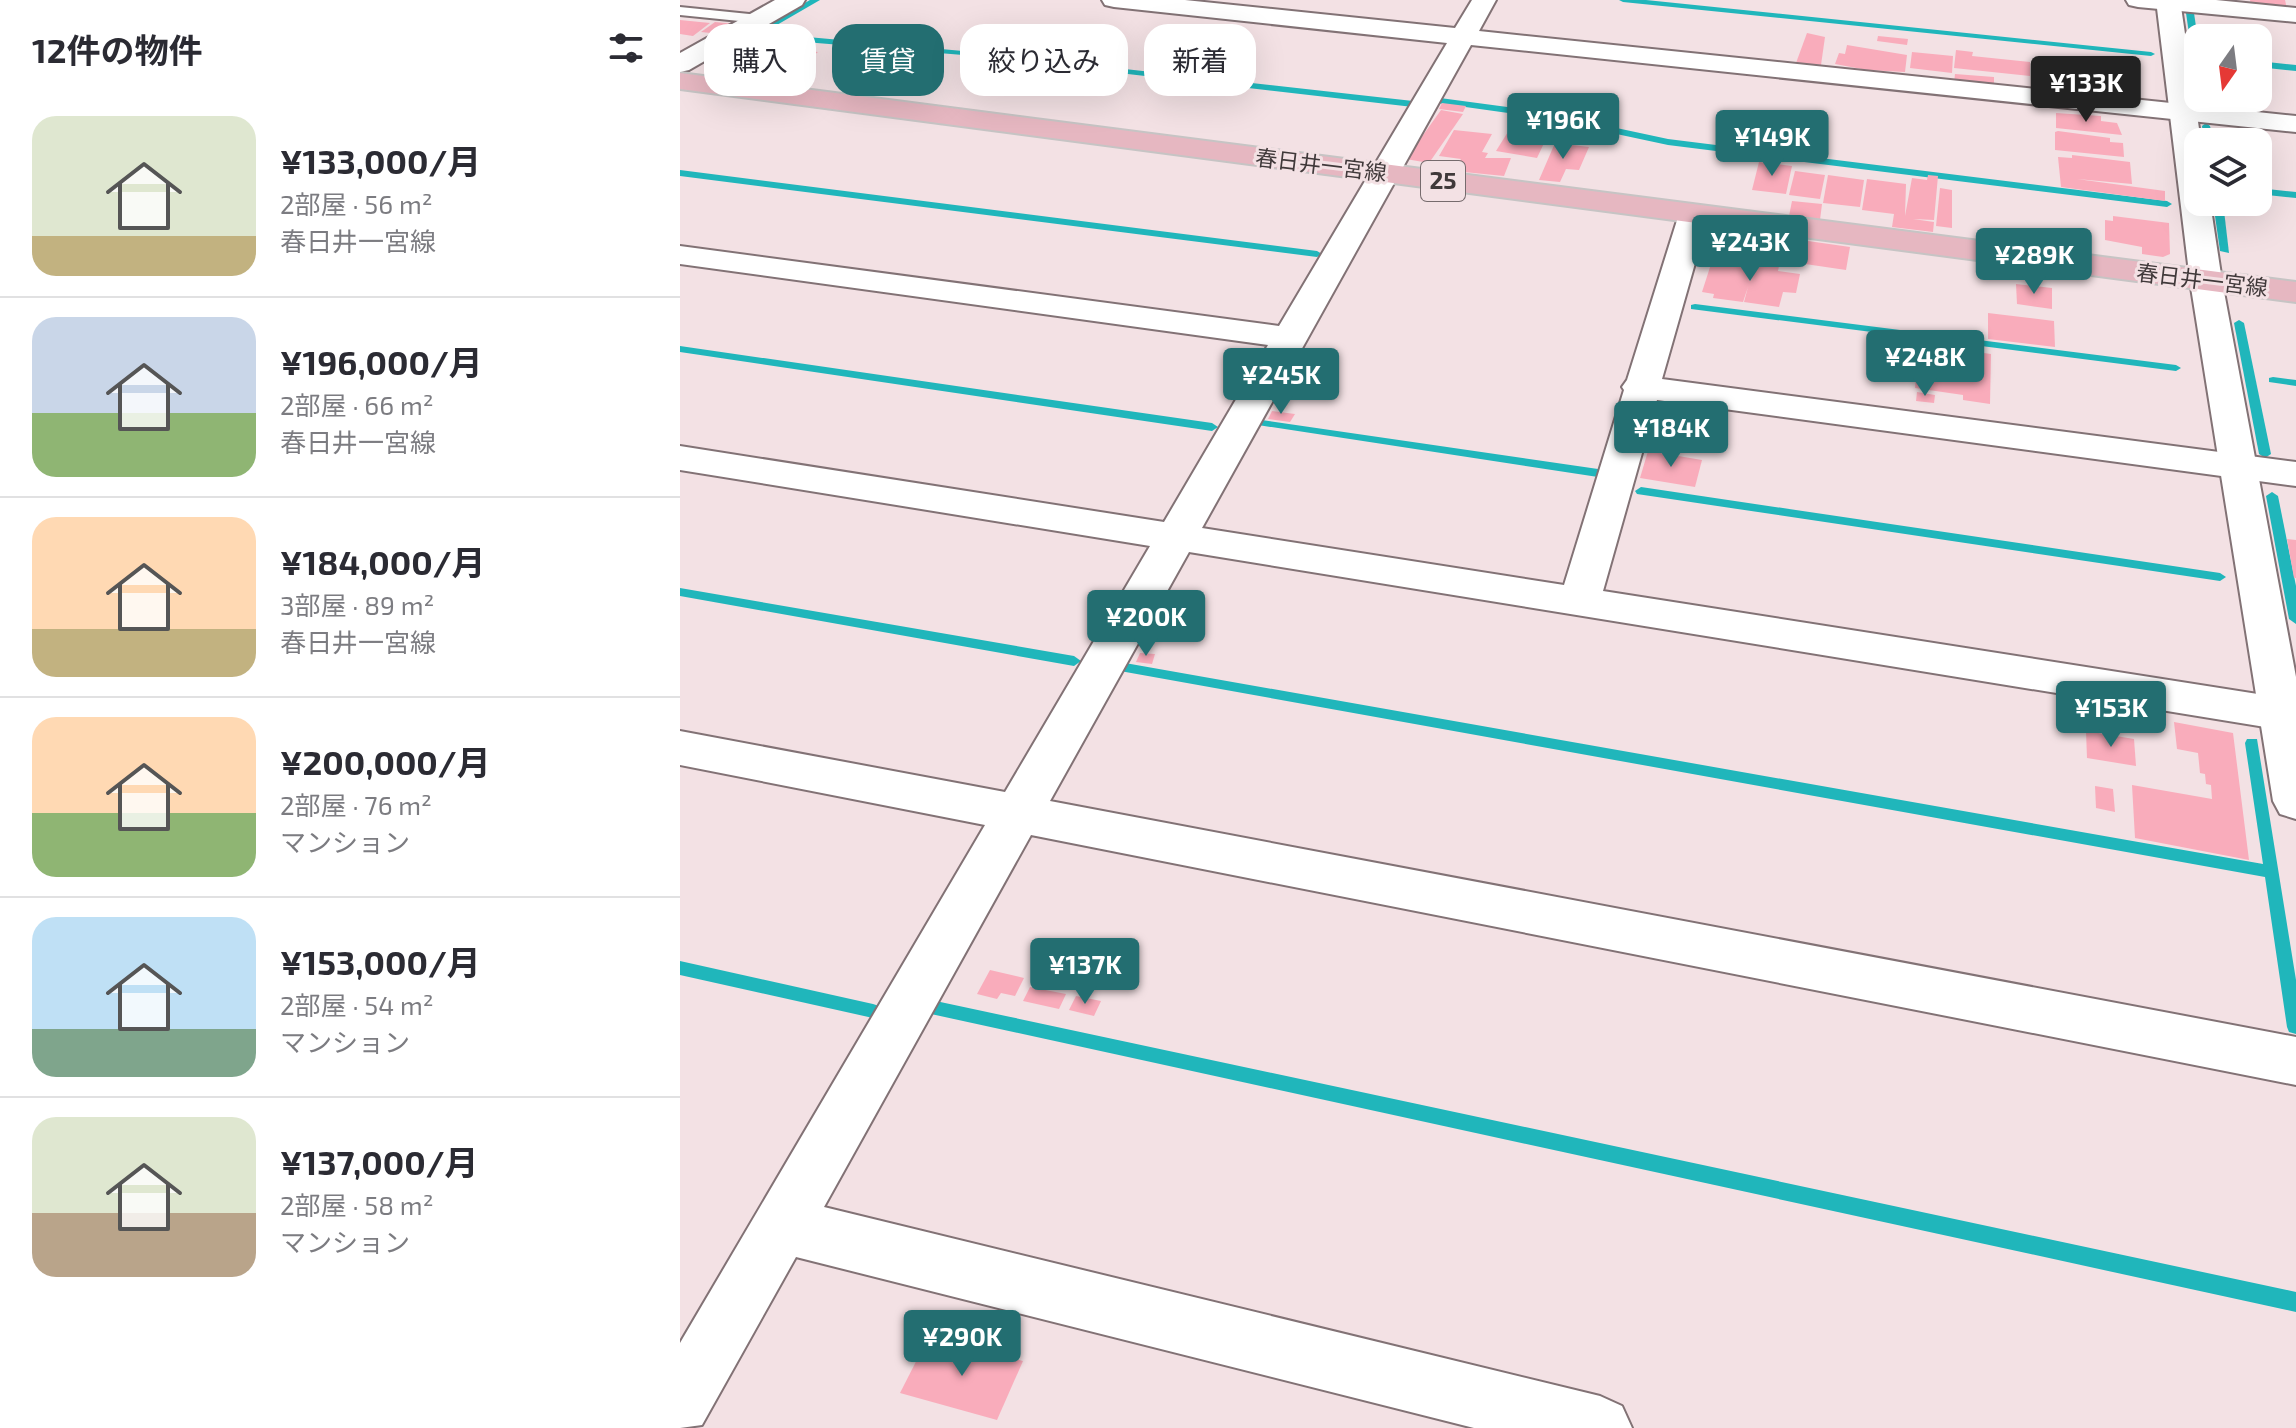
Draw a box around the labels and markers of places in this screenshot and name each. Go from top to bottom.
pin: ¥133K [2030,56,2142,124]
pin: ¥196K [1507,93,1619,161]
pin: ¥149K [1716,110,1828,178]
pin: ¥243K [1694,215,1806,283]
pin: ¥289K [1978,228,2090,296]
pin: ¥248K [1869,330,1981,398]
pin: ¥245K [1225,348,1337,416]
pin: ¥184K [1615,401,1727,469]
pin: ¥200K [1090,590,1202,658]
pin: ¥153K [2055,681,2167,749]
pin: ¥137K [1029,938,1141,1006]
pin: ¥290K [906,1310,1018,1378]

